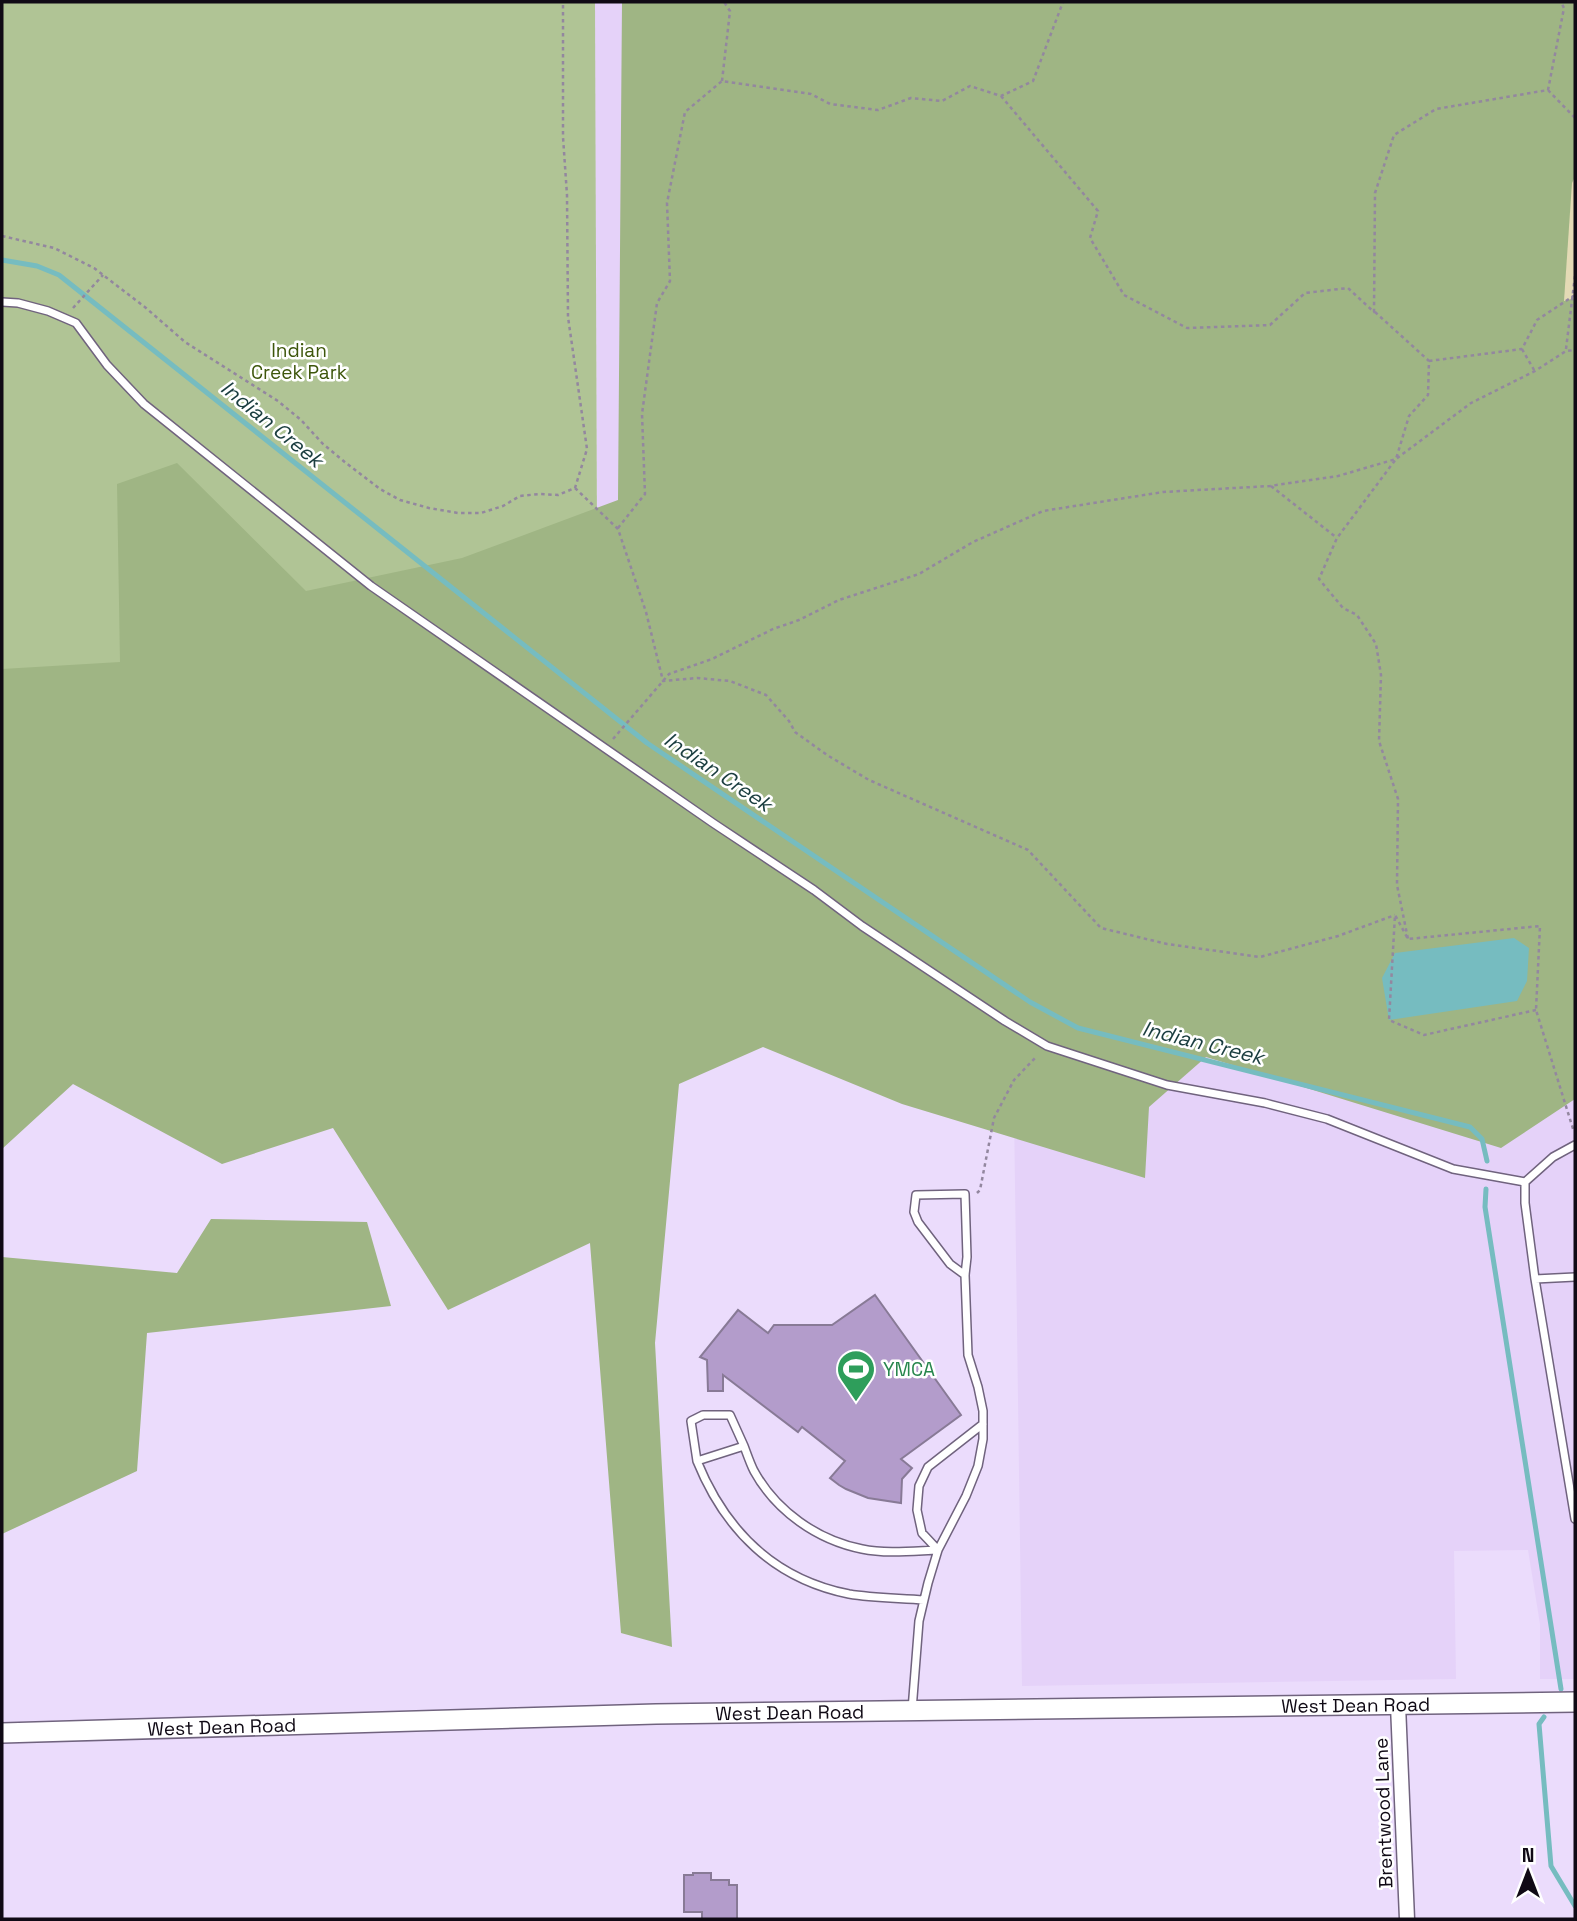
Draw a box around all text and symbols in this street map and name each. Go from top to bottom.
park label: Indian Creek Park [251,338,347,385]
water label: Indian Creek [216,374,331,475]
water label: Indian Creek [659,726,780,819]
water label: Indian Creek [1140,1014,1269,1071]
sports icon: YMCA [835,1348,877,1403]
place label: YMCA [883,1357,935,1382]
street label: West Dean Road [1281,1692,1430,1719]
street label: West Dean Road [715,1699,864,1726]
street label: West Dean Road [147,1712,297,1742]
street label: Brentwood Lane [1368,1737,1399,1889]
north arrow [1493,1837,1563,1907]
text: N [1522,1843,1534,1868]

